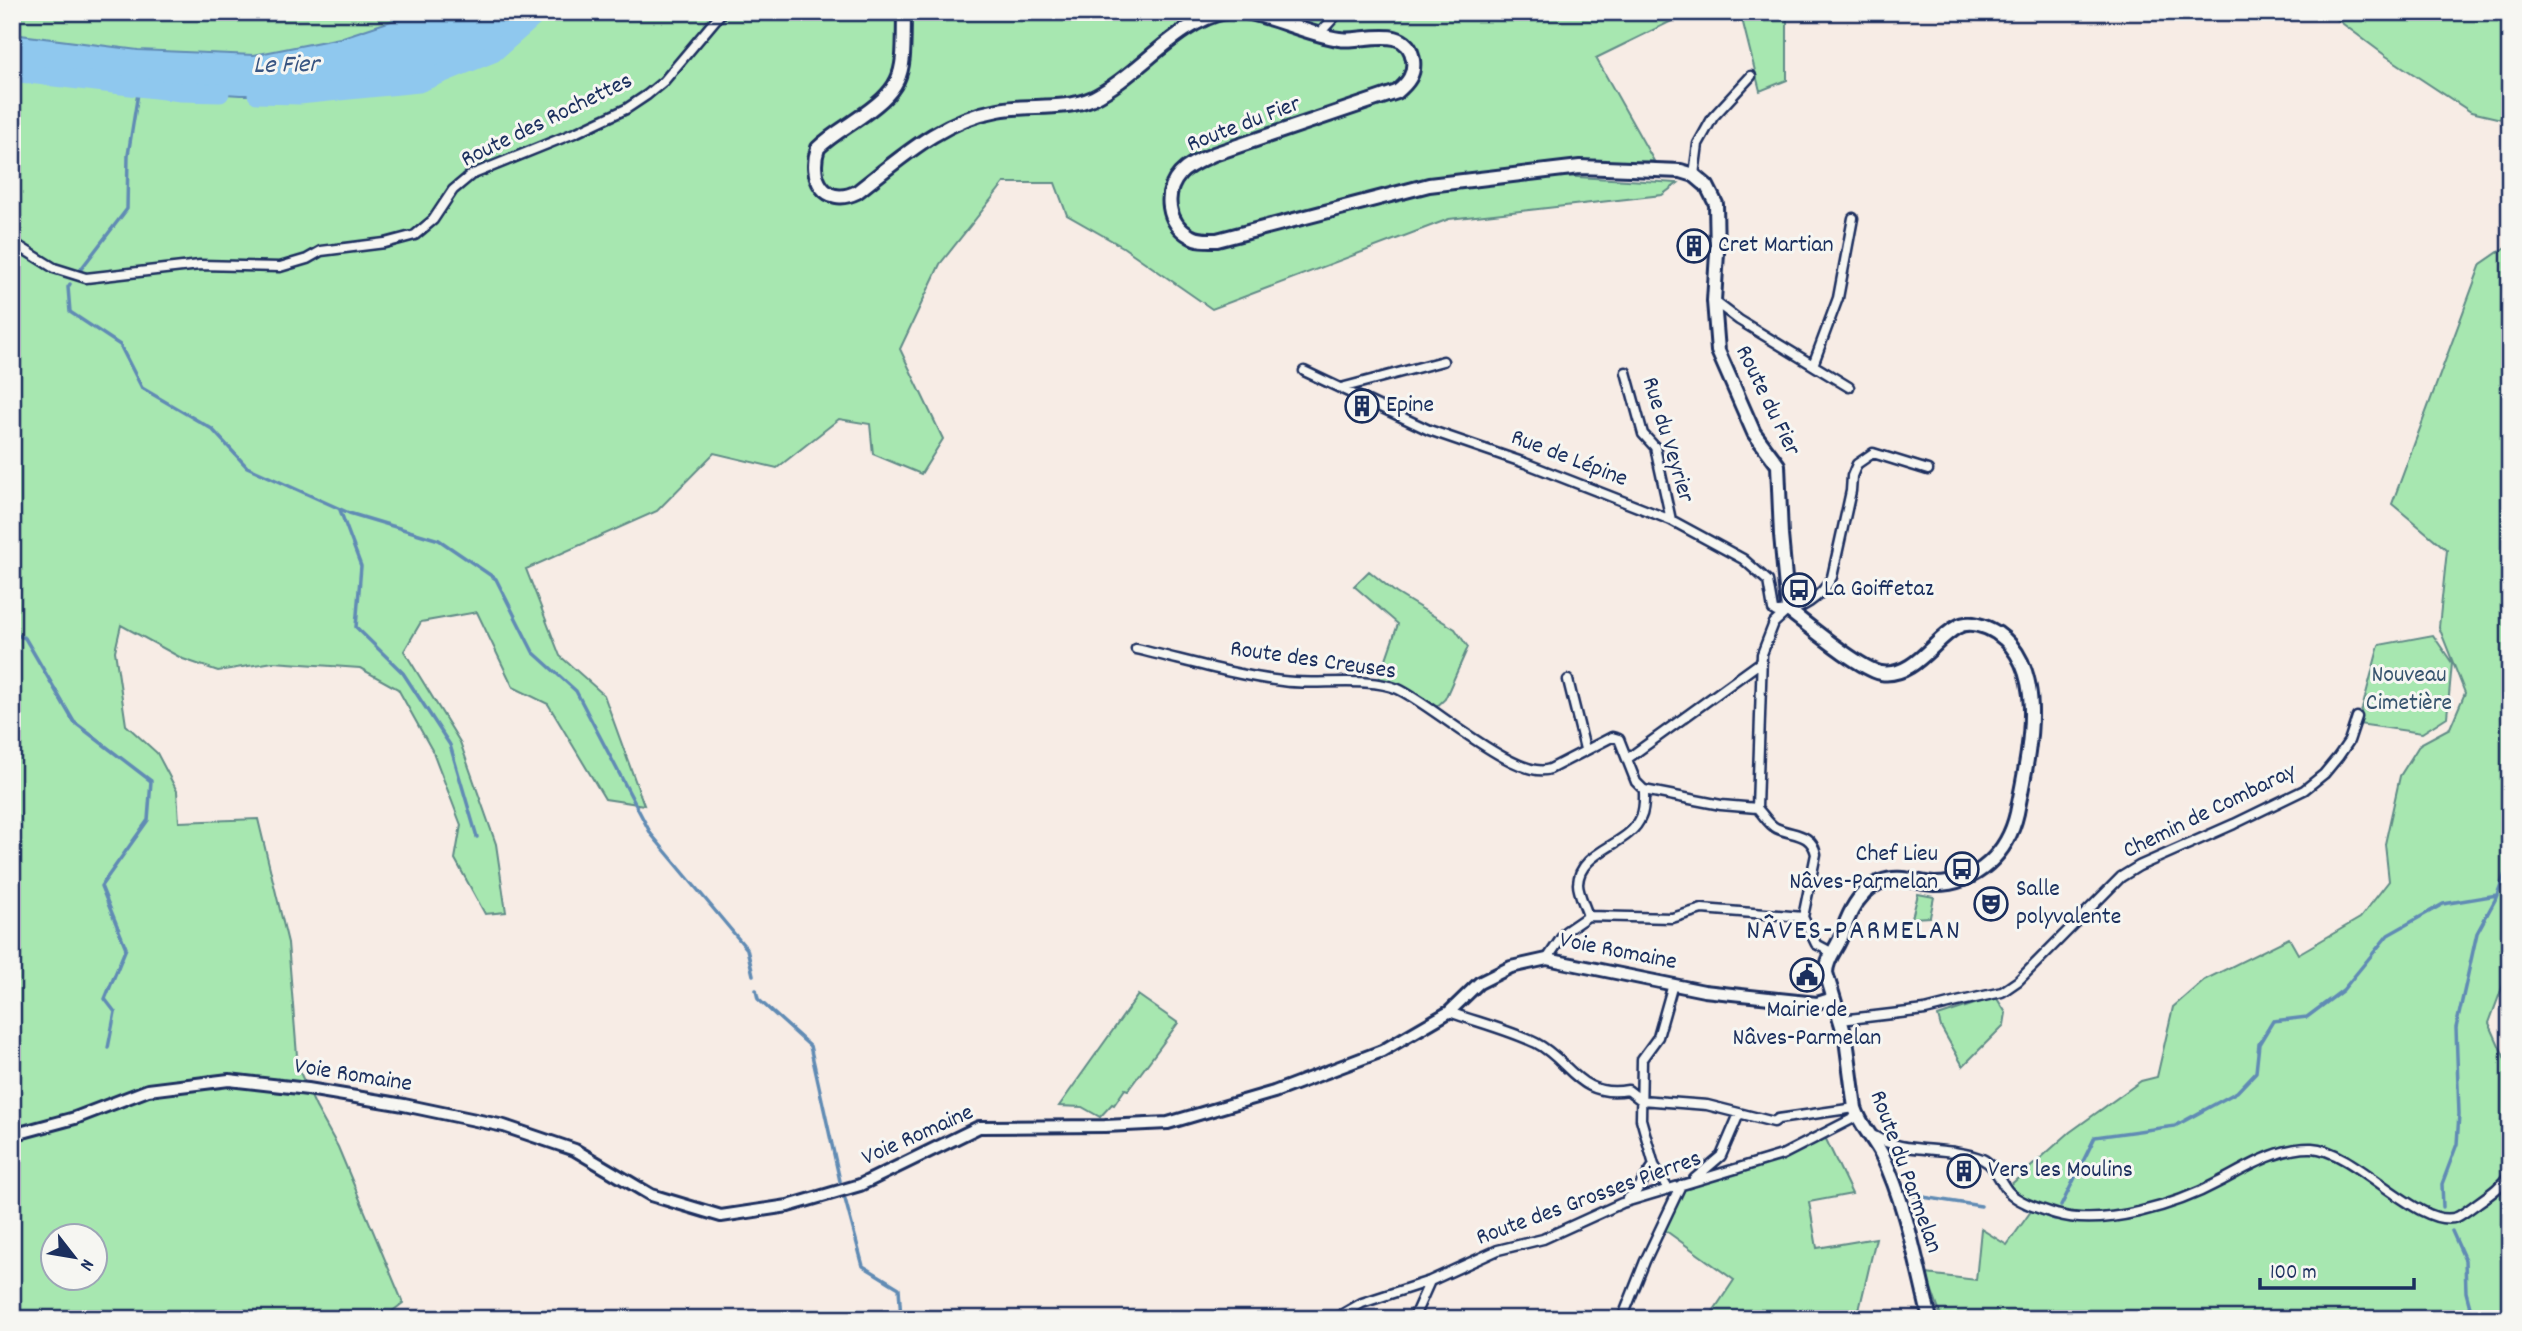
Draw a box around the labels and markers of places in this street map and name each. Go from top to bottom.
building icon: Cret Martian [1675,227,1713,265]
place label: Cret Martian [1718,229,1834,263]
building icon: Epine [1343,387,1381,425]
place label: Epine [1386,389,1434,423]
bus stop icon: La Goiffetaz [1780,571,1818,609]
place label: La Goiffetaz [1824,573,1934,607]
place label: Chef Lieu Nâves-Parmelan [1789,838,1938,900]
bus stop icon: Chef Lieu Nâves-Parmelan [1943,850,1981,888]
place label: Salle polyvalente [2016,873,2121,935]
theatre icon: Salle polyvalente [1972,885,2010,923]
public building icon: Mairie de Nâves-Parmelan [1788,956,1826,994]
place label: Mairie de Nâves-Parmelan [1733,994,1881,1056]
building icon: Vers les Moulins [1945,1152,1983,1190]
place label: Vers les Moulins [1988,1154,2133,1188]

